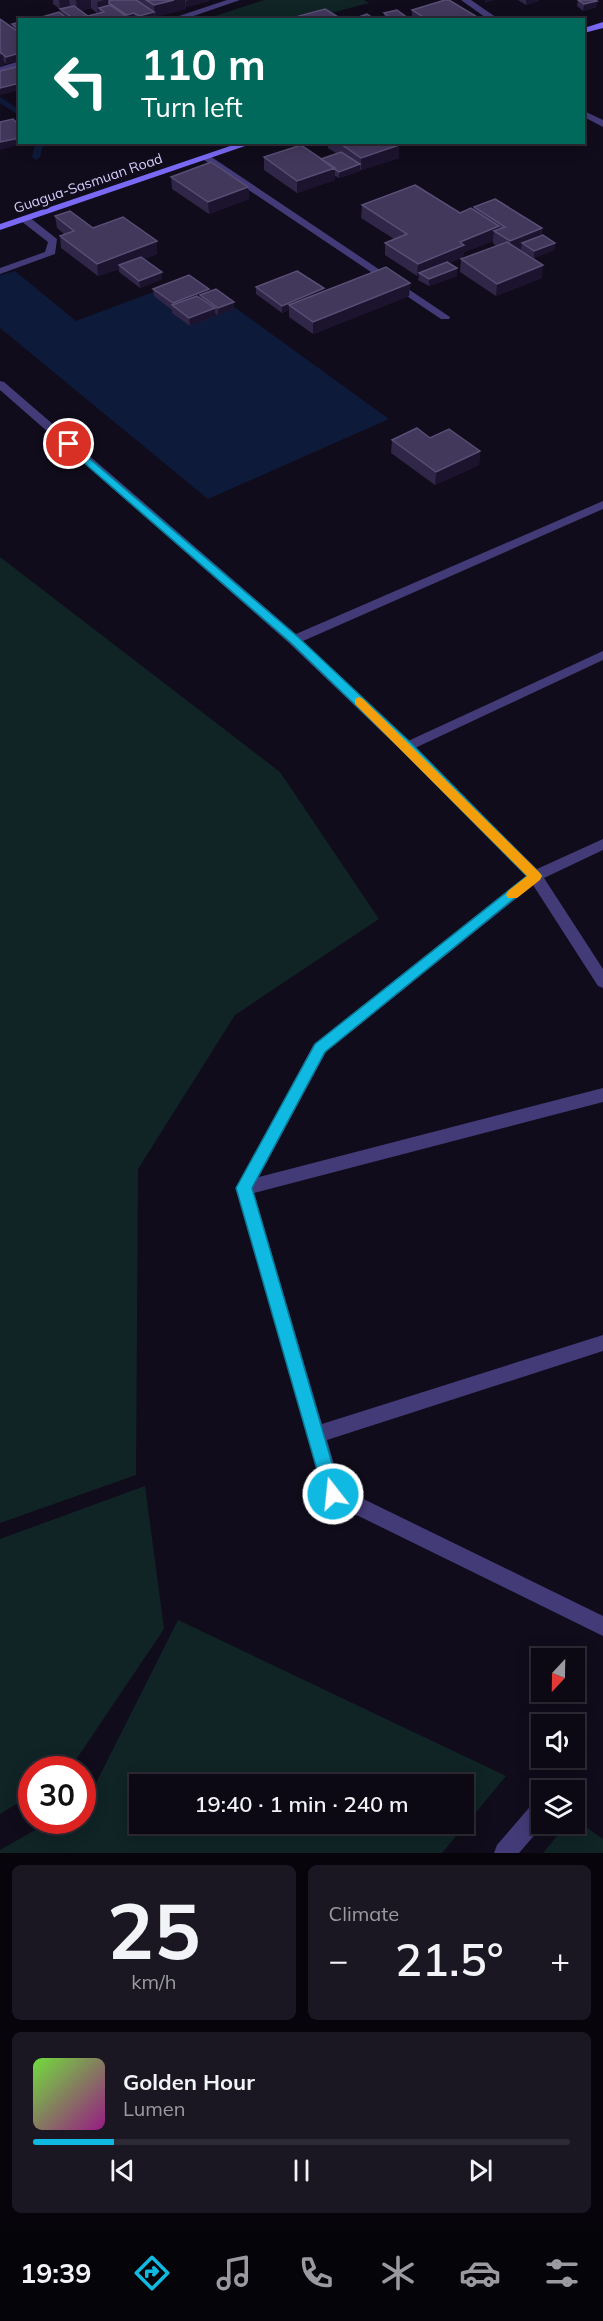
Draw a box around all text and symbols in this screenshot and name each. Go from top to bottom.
text: 110 m [141,38,266,91]
icon: left [42,42,120,120]
text: Turn left [141,90,243,124]
street label: Guagua-Sasmuan Road [11,149,165,217]
pin [43,418,94,469]
icon: arrive [52,427,85,460]
position arrow [301,1462,365,1526]
north arrow [531,1648,585,1702]
map controls [531,1648,585,1834]
button: sound [531,1714,585,1768]
speed limit sign: 30 [18,1756,96,1834]
button: layers [531,1780,585,1834]
text: 19:40 · 1 min · 240 m [194,1790,409,1818]
text: 25 [107,1881,201,1979]
text: Climate [329,1901,399,1926]
text: 21.5° [395,1931,504,1987]
text: − [329,1939,348,1980]
text: + [550,1939,570,1980]
text: km/h [131,1969,176,1994]
text: Golden Hour [123,2068,255,2096]
text: Lumen [123,2096,185,2121]
icon: previous [106,2154,139,2187]
icon: pause [285,2154,318,2187]
icon: next [464,2154,497,2187]
icon: directions [131,2252,173,2294]
icon: music [213,2252,255,2294]
icon: phone [295,2252,337,2294]
icon: climate [377,2252,419,2294]
icon: car [459,2252,501,2294]
icon: filters [541,2252,583,2294]
text: 19:39 [20,2256,91,2290]

